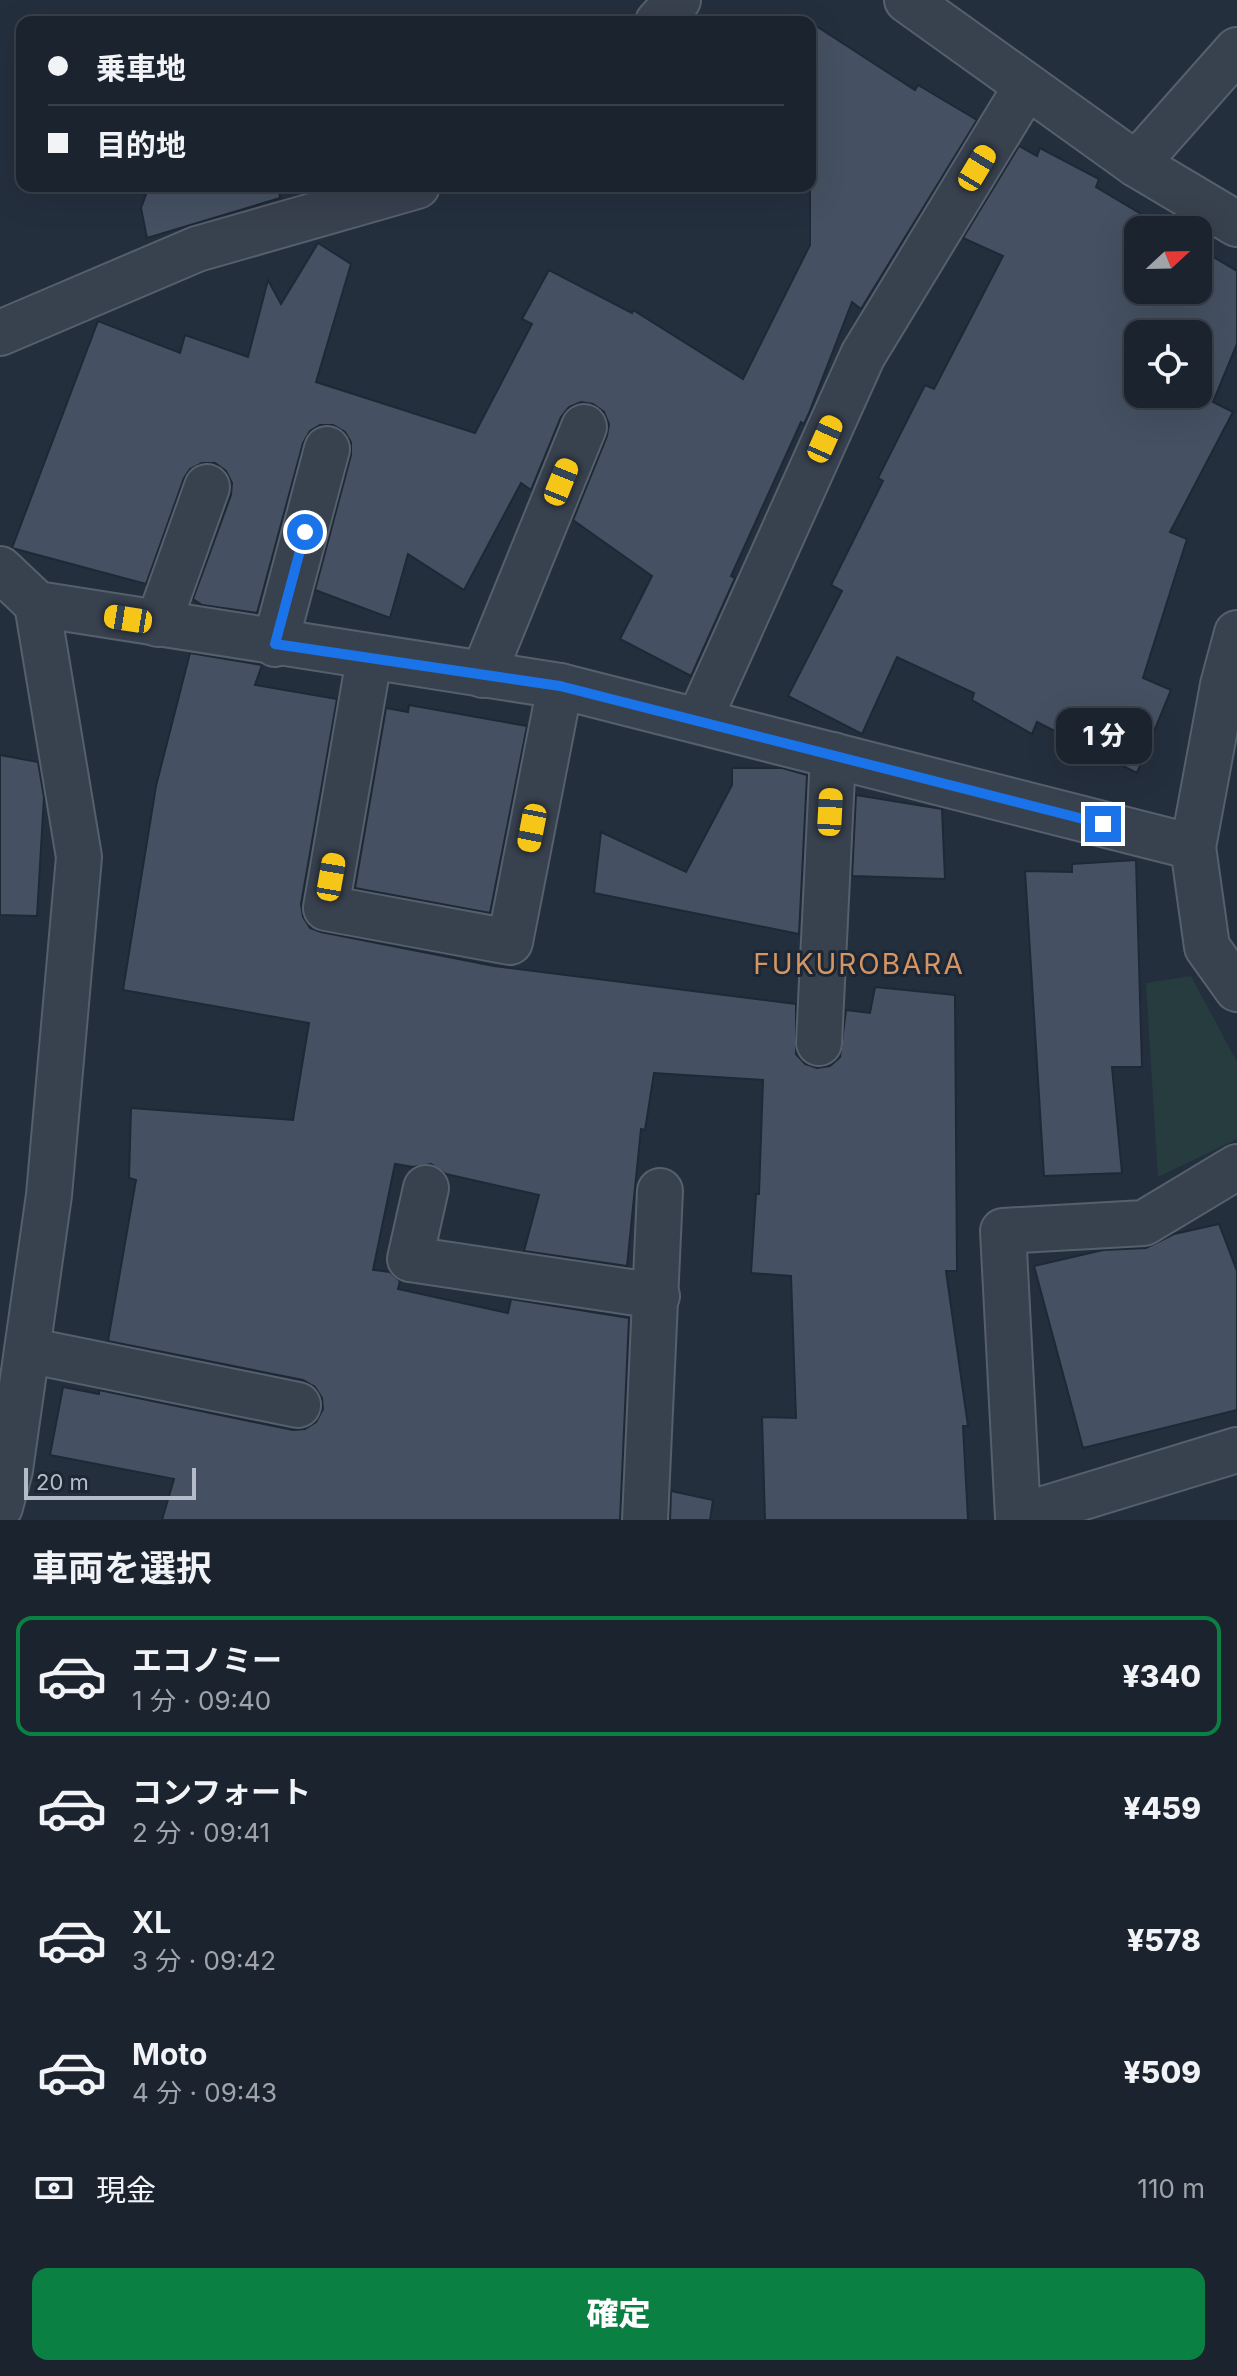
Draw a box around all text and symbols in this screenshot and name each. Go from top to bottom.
text: 乗車地 [96,50,186,86]
text: 目的地 [96,127,186,163]
car [954,141,1000,195]
north arrow [1124,216,1212,304]
map controls [1124,216,1212,408]
button: locate [1124,320,1212,408]
car [804,412,846,466]
car [541,455,581,509]
route start [287,514,323,550]
car [102,603,154,635]
callout: 1 分 [1055,708,1151,764]
text: 1 分 [1082,720,1126,751]
car [817,787,843,837]
car [516,802,548,854]
route end [1085,806,1121,842]
car [315,851,347,903]
district label: FUKUROBARA [753,947,965,981]
scale bar [24,1464,196,1500]
text: 20 m [36,1469,89,1495]
text: 車両を選択 [32,1546,212,1590]
icon: car [36,1640,108,1712]
text: エコノミー [132,1642,282,1678]
text: ¥340 [1123,1658,1201,1694]
text: 1 分 · 09:40 [132,1685,271,1716]
icon: car [36,1772,108,1844]
text: コンフォート [132,1774,311,1810]
text: ¥459 [1124,1790,1201,1826]
text: 2 分 · 09:41 [132,1817,270,1848]
icon: car [36,1904,108,1976]
text: XL [132,1904,171,1940]
text: ¥578 [1127,1922,1201,1958]
text: 3 分 · 09:42 [132,1945,276,1976]
icon: car [36,2036,108,2108]
text: Moto [132,2036,207,2072]
text: ¥509 [1123,2054,1201,2090]
text: 4 分 · 09:43 [132,2077,277,2108]
icon: cash [32,2166,76,2210]
text: 現金 [96,2172,156,2208]
text: 110 m [1137,2173,1205,2204]
button: 確定 [32,2268,1205,2360]

